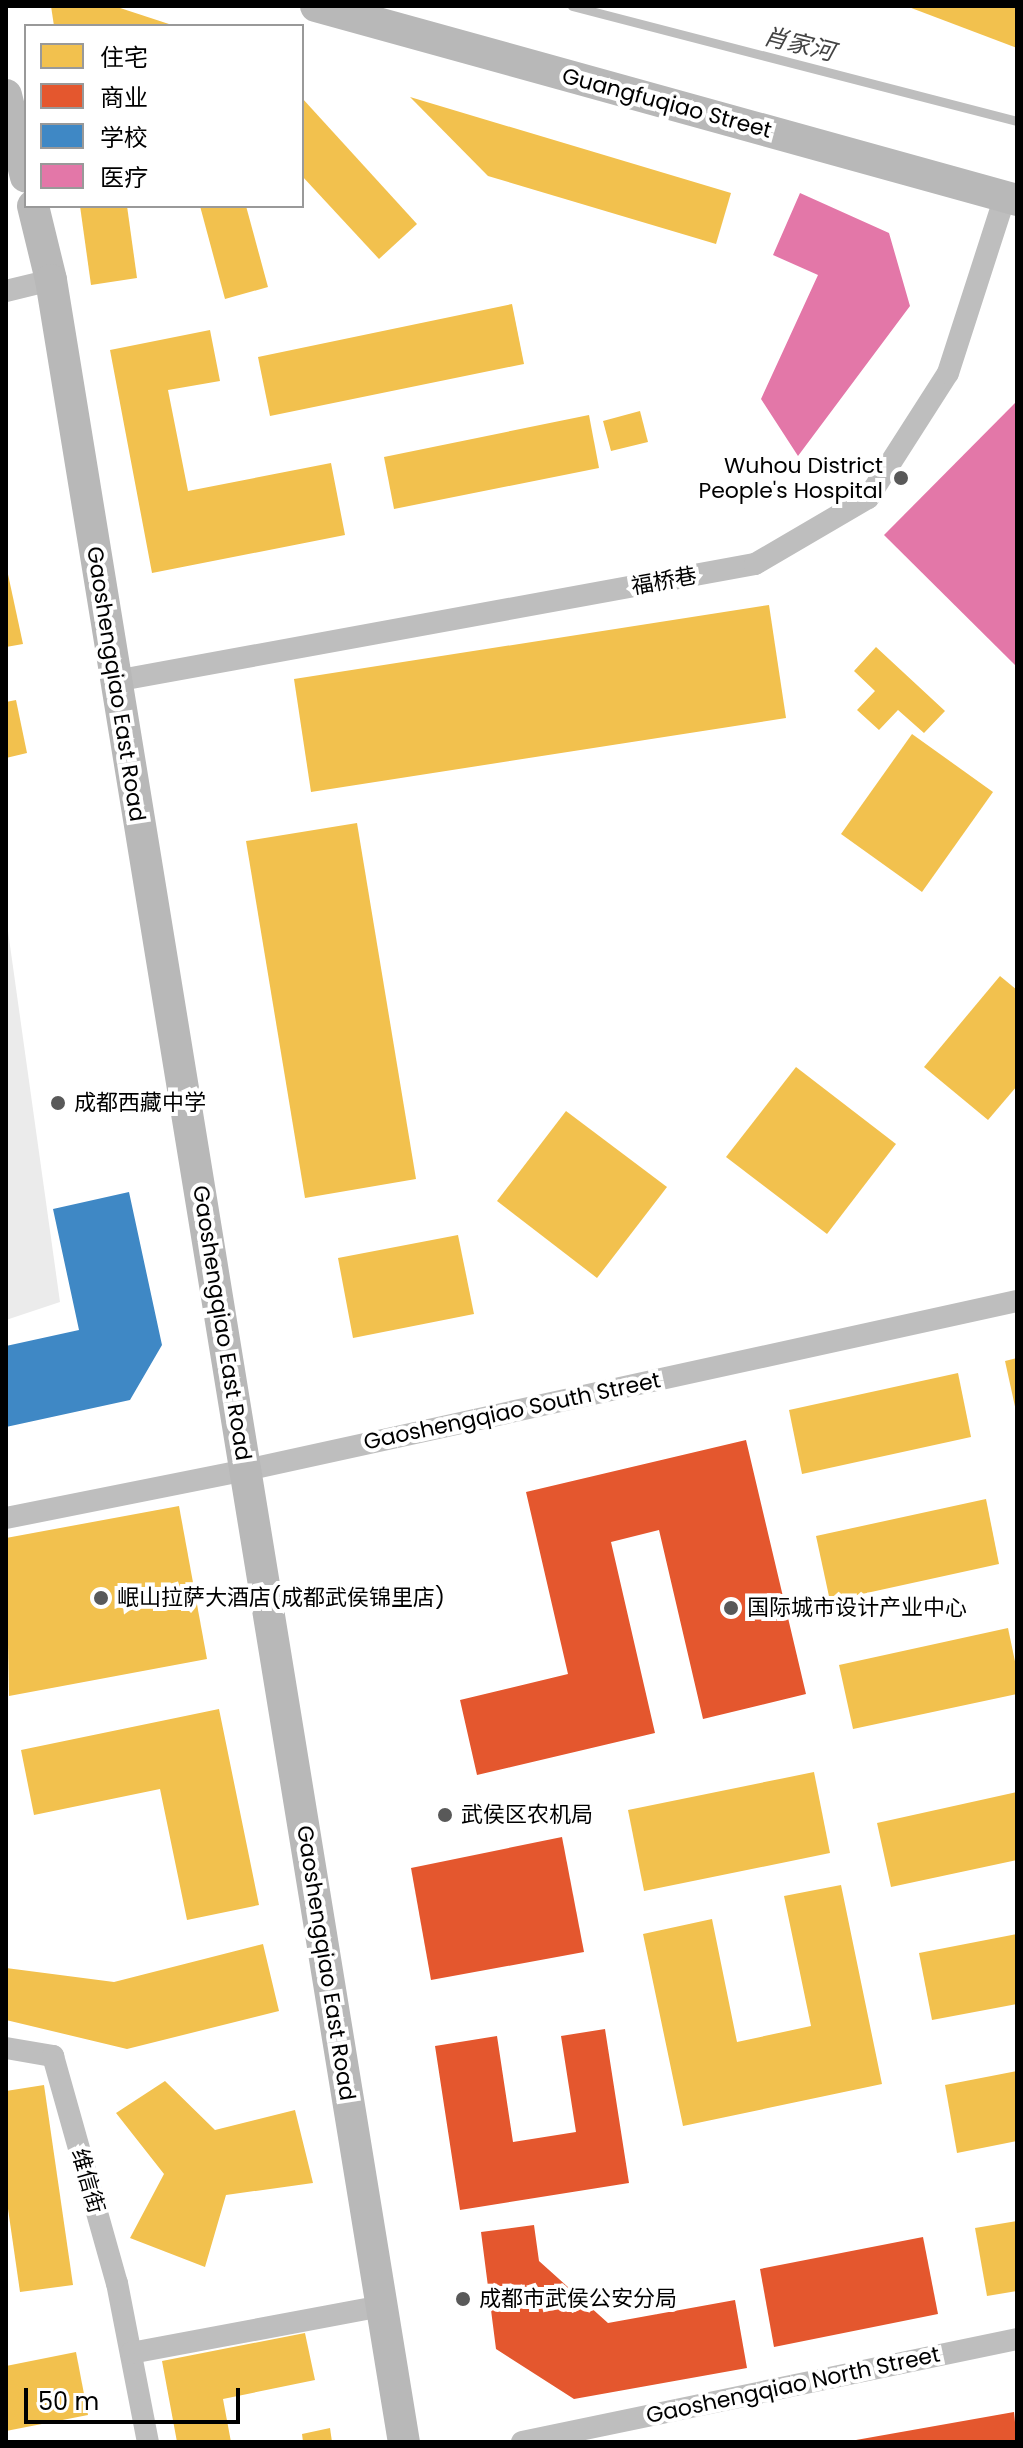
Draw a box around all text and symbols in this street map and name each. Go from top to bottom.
water label: 肖家河 [761,21,837,67]
legend [24,24,304,208]
text: 住宅 [100,41,148,74]
street label: Guangfuqiao Street [559,62,775,144]
text: 商业 [100,81,148,114]
text: 学校 [100,121,148,154]
text: 医疗 [100,161,148,194]
place label: Wuhou District People's Hospital [698,452,883,504]
marker: Wuhou District People's Hospital [890,467,912,489]
street label: Gaoshengqiao East Road [81,545,151,823]
street label: 福桥巷 [629,562,699,600]
place label: 成都西藏中学 [74,1090,206,1116]
marker: 成都西藏中学 [49,1094,67,1112]
street label: Gaoshengqiao East Road [187,1184,257,1462]
street label: Gaoshengqiao South Street [361,1367,663,1455]
place label: 岷山拉萨大酒店(成都武侯锦里店) [117,1585,445,1611]
marker: 岷山拉萨大酒店(成都武侯锦里店) [92,1589,110,1607]
place label: 国际城市设计产业中心 [747,1595,967,1621]
marker: 国际城市设计产业中心 [722,1599,740,1617]
place label: 武侯区农机局 [461,1802,593,1828]
marker: 武侯区农机局 [436,1806,454,1824]
street label: Gaoshengqiao East Road [291,1824,361,2102]
street label: 维信街 [66,2146,110,2216]
place label: 成都市武侯公安分局 [479,2286,677,2312]
marker: 成都市武侯公安分局 [454,2290,472,2308]
street label: Gaoshengqiao North Street [644,2341,942,2429]
scale bar [28,2372,244,2422]
text: 50 m [38,2385,99,2418]

